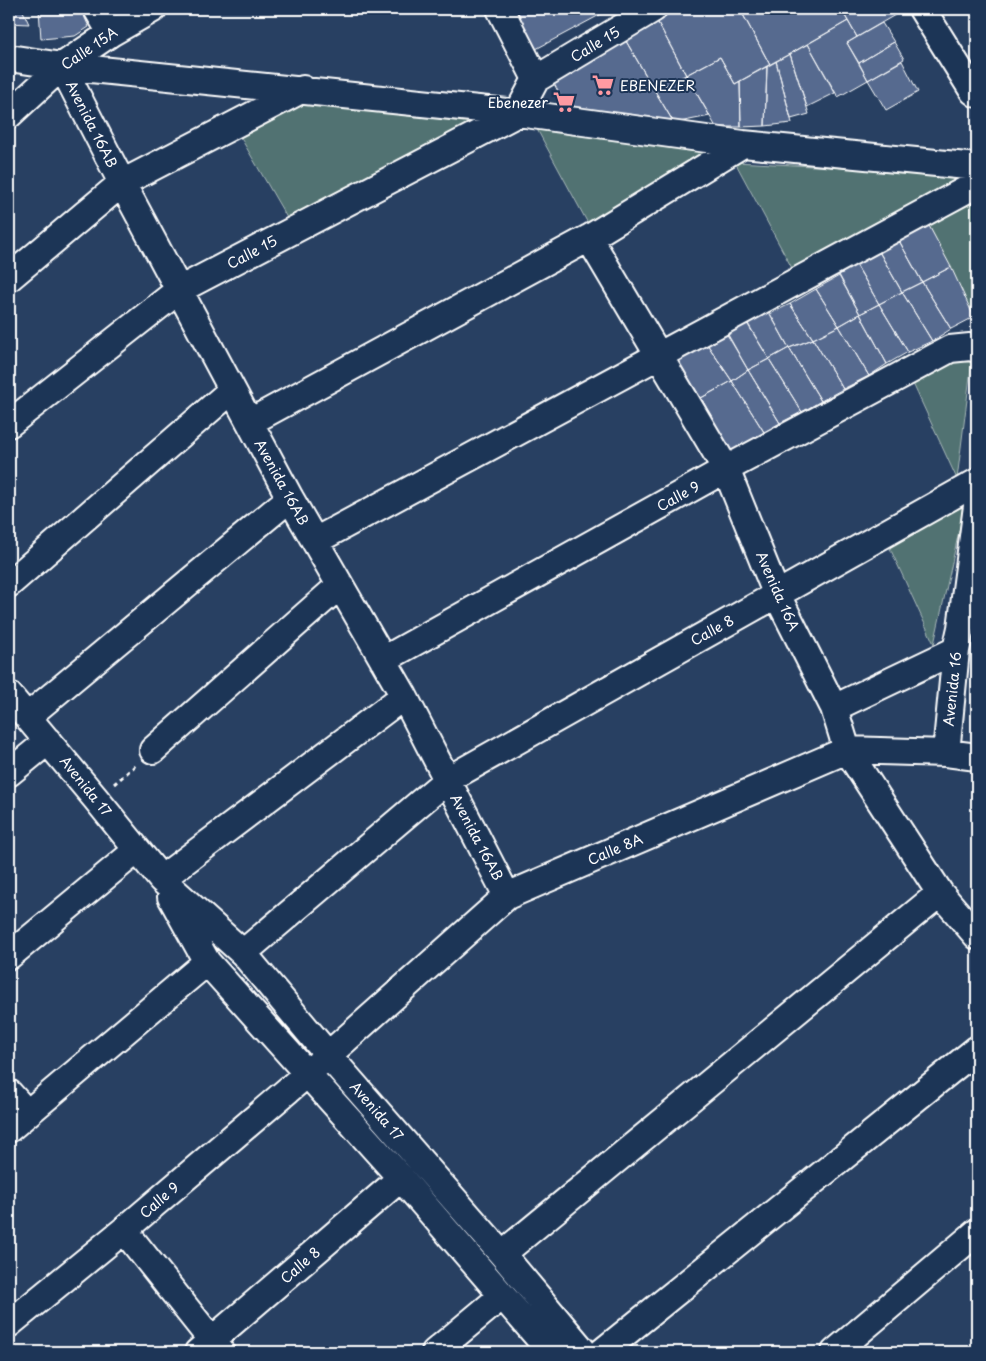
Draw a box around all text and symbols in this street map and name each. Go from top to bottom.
street label: Calle 15A [57,21,122,75]
street label: Calle 15 [566,21,624,67]
supermarket icon: EBENEZER [590,72,616,98]
place label: EBENEZER [620,75,696,96]
street label: Avenida 16AB [61,77,123,171]
supermarket icon: Ebenezer [551,89,577,115]
place label: Ebenezer [488,92,548,113]
street label: Calle 15 [223,230,281,274]
street label: Avenida 16AB [250,435,314,529]
street label: Calle 9 [653,476,703,516]
street label: Avenida 16A [751,548,805,635]
street label: Calle 8 [686,609,738,651]
street label: Avenida 16 [938,650,966,727]
street label: Avenida 17 [55,751,117,821]
street label: Avenida 16AB [445,790,509,884]
street label: Calle 8A [584,828,646,870]
street label: Avenida 17 [345,1077,409,1146]
street label: Calle 9 [135,1177,183,1223]
street label: Calle 8 [275,1242,325,1288]

